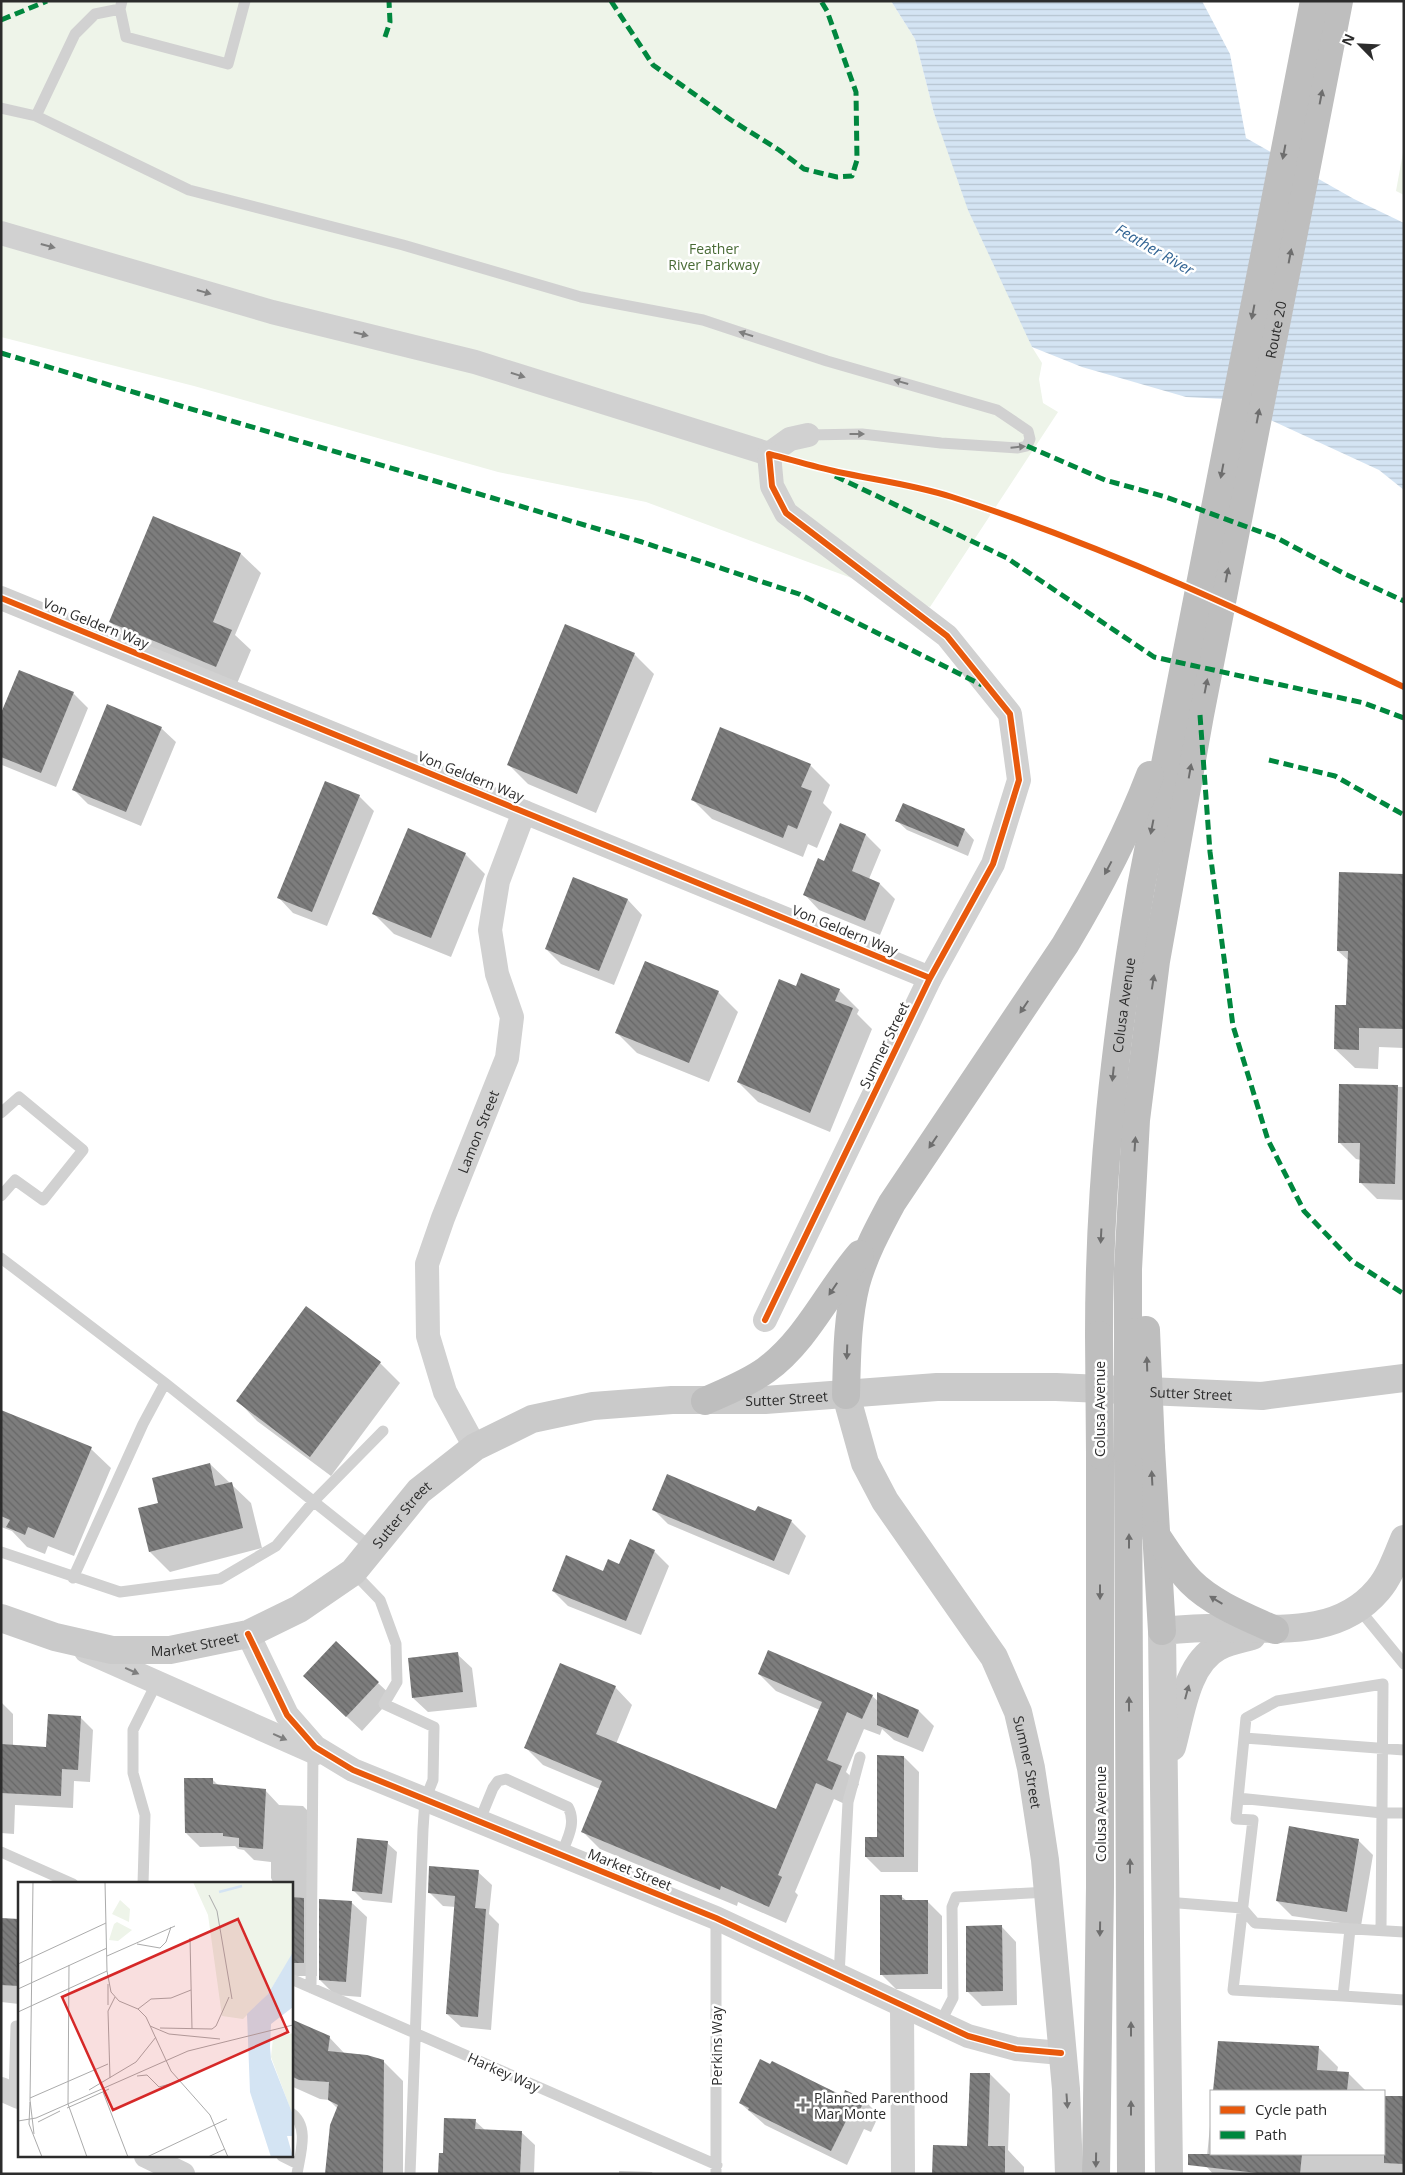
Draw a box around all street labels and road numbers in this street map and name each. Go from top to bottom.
street label: Route 20 [1260,299,1290,360]
street label: Von Geldern Way [40,593,153,653]
street label: Von Geldern Way [415,746,528,806]
street label: Von Geldern Way [789,900,902,960]
street label: Colusa Avenue [1107,956,1139,1054]
street label: Sumner Street [855,999,913,1091]
street label: Lamon Street [452,1087,503,1176]
street label: Colusa Avenue [1090,1361,1109,1457]
street label: Sutter Street [1149,1382,1233,1404]
street label: Sutter Street [745,1386,828,1410]
street label: Sutter Street [367,1476,435,1552]
street label: Market Street [151,1627,240,1660]
street label: Sumner Street [1010,1714,1047,1810]
street label: Colusa Avenue [1091,1766,1110,1862]
street label: Market Street [585,1844,675,1894]
street label: Perkins Way [707,2005,726,2086]
street label: Harkey Way [465,2048,544,2097]

